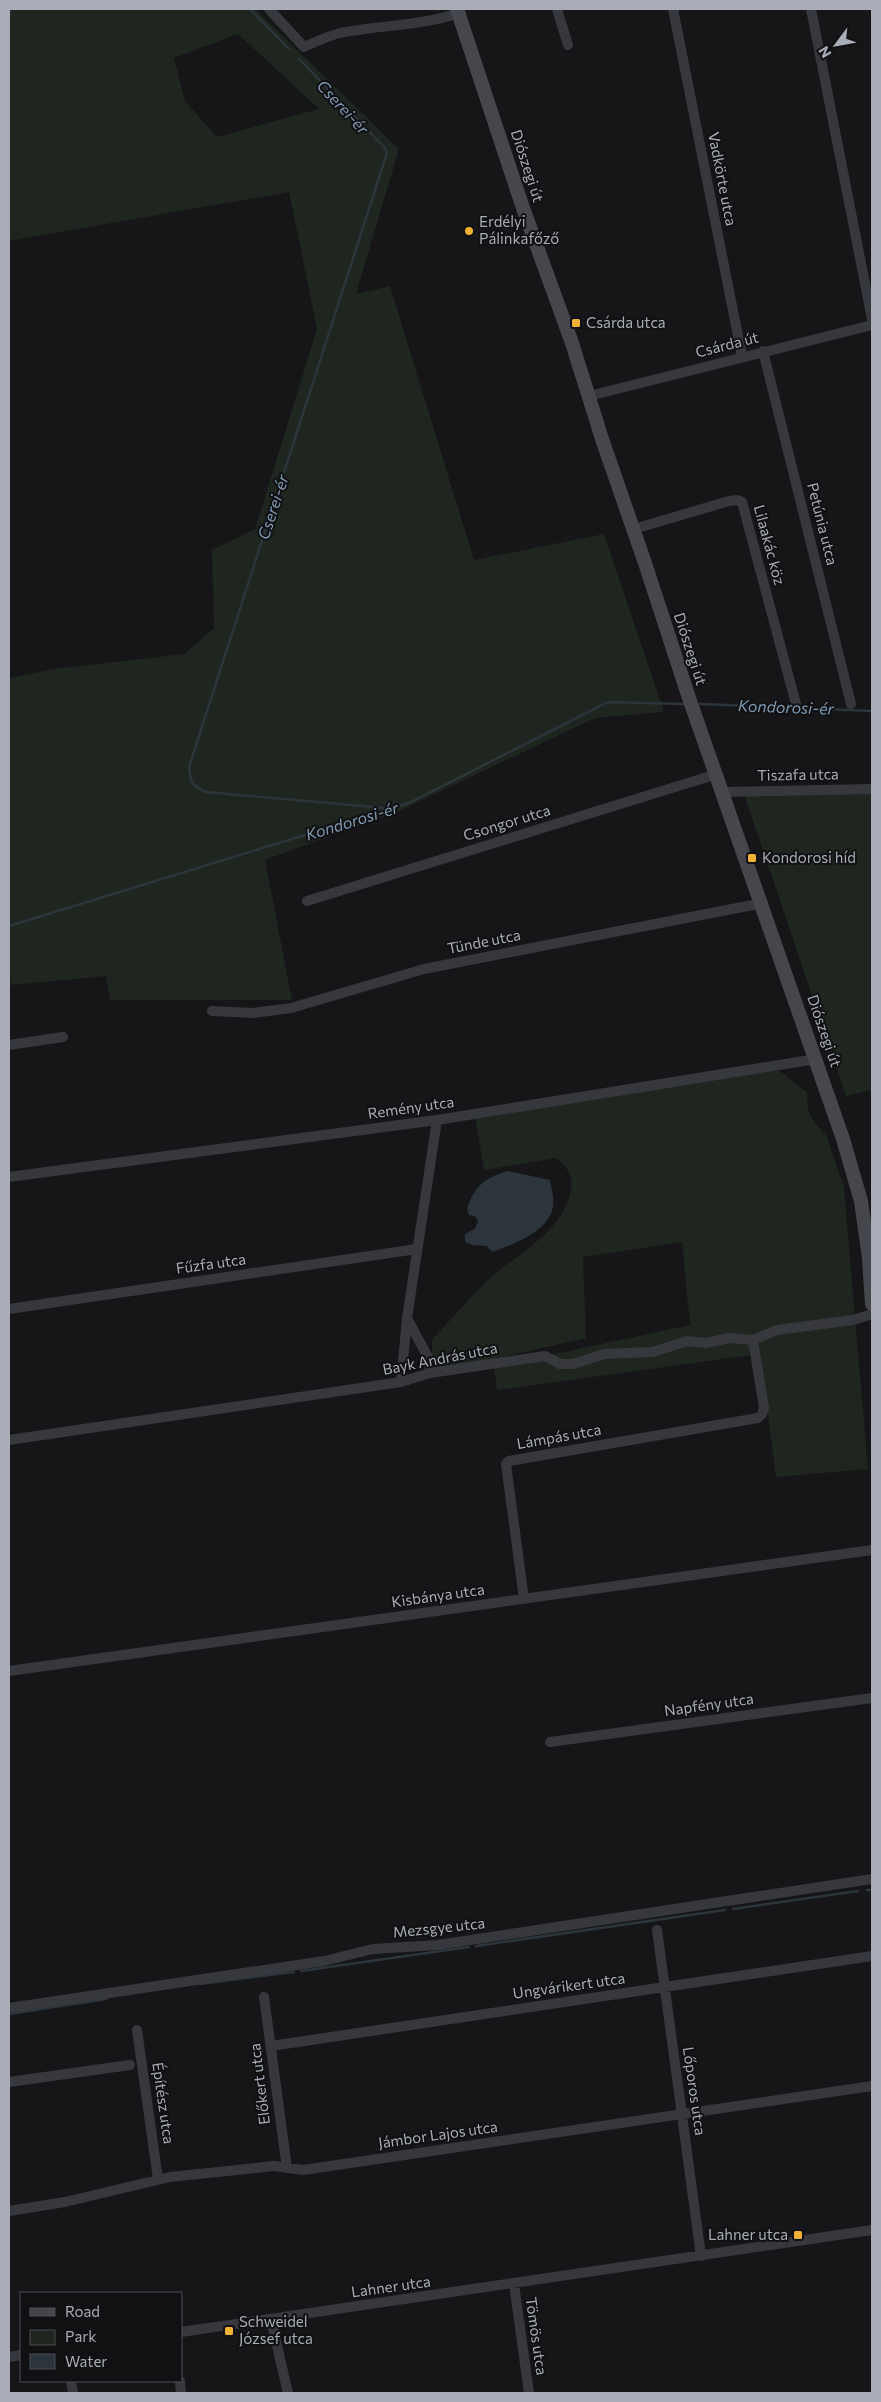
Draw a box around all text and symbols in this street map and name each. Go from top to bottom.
north arrow [811,20,861,70]
text: N [815,43,835,61]
water label: Cserei-ér [314,76,374,138]
street label: Diószegi út [508,127,548,204]
street label: Vadkörte utca [705,130,741,227]
place label: Erdélyi Pálinkafőző [479,212,559,247]
marker: Erdélyi Pálinkafőző [463,225,475,237]
place label: Csárda utca [586,313,666,331]
marker: Csárda utca [570,317,582,329]
street label: Csárda út [693,327,760,361]
water label: Cserei-ér [253,471,292,542]
street label: Petúnia utca [804,481,842,567]
street label: Lilaakác köz [751,503,789,587]
street label: Diószegi út [671,610,711,687]
water label: Kondorosi-ér [738,695,835,718]
street label: Tiszafa utca [757,764,839,784]
water label: Kondorosi-ér [303,797,401,844]
street label: Csongor utca [461,800,552,844]
place label: Kondorosi híd [762,848,856,866]
marker: Kondorosi híd [746,852,758,864]
street label: Tünde utca [446,925,522,957]
street label: Diószegi út [804,992,846,1069]
street label: Remény utca [366,1092,455,1122]
street label: Fűzfa utca [175,1249,247,1277]
street label: Bayk András utca [381,1338,499,1378]
street label: Lámpás utca [515,1420,602,1452]
street label: Kisbánya utca [390,1580,486,1610]
street label: Napfény utca [663,1689,755,1719]
street label: Mezsgye utca [392,1913,486,1941]
street label: Ungvárikert utca [512,1968,626,2002]
street label: Előkert utca [245,2042,273,2126]
street label: Lőporos utca [680,2045,710,2136]
street label: Építész utca [149,2061,180,2145]
street label: Jámbor Lajos utca [377,2117,499,2151]
place label: Lahner utca [708,2225,788,2243]
marker: Lahner utca [792,2229,804,2241]
street label: Lahner utca [350,2272,432,2300]
legend [20,2292,182,2382]
street label: Tömös utca [523,2296,551,2376]
text: Road [65,2302,100,2320]
place label: Schweidel József utca [239,2312,313,2347]
marker: Schweidel József utca [223,2325,235,2337]
text: Park [65,2327,96,2345]
text: Water [65,2352,107,2370]

